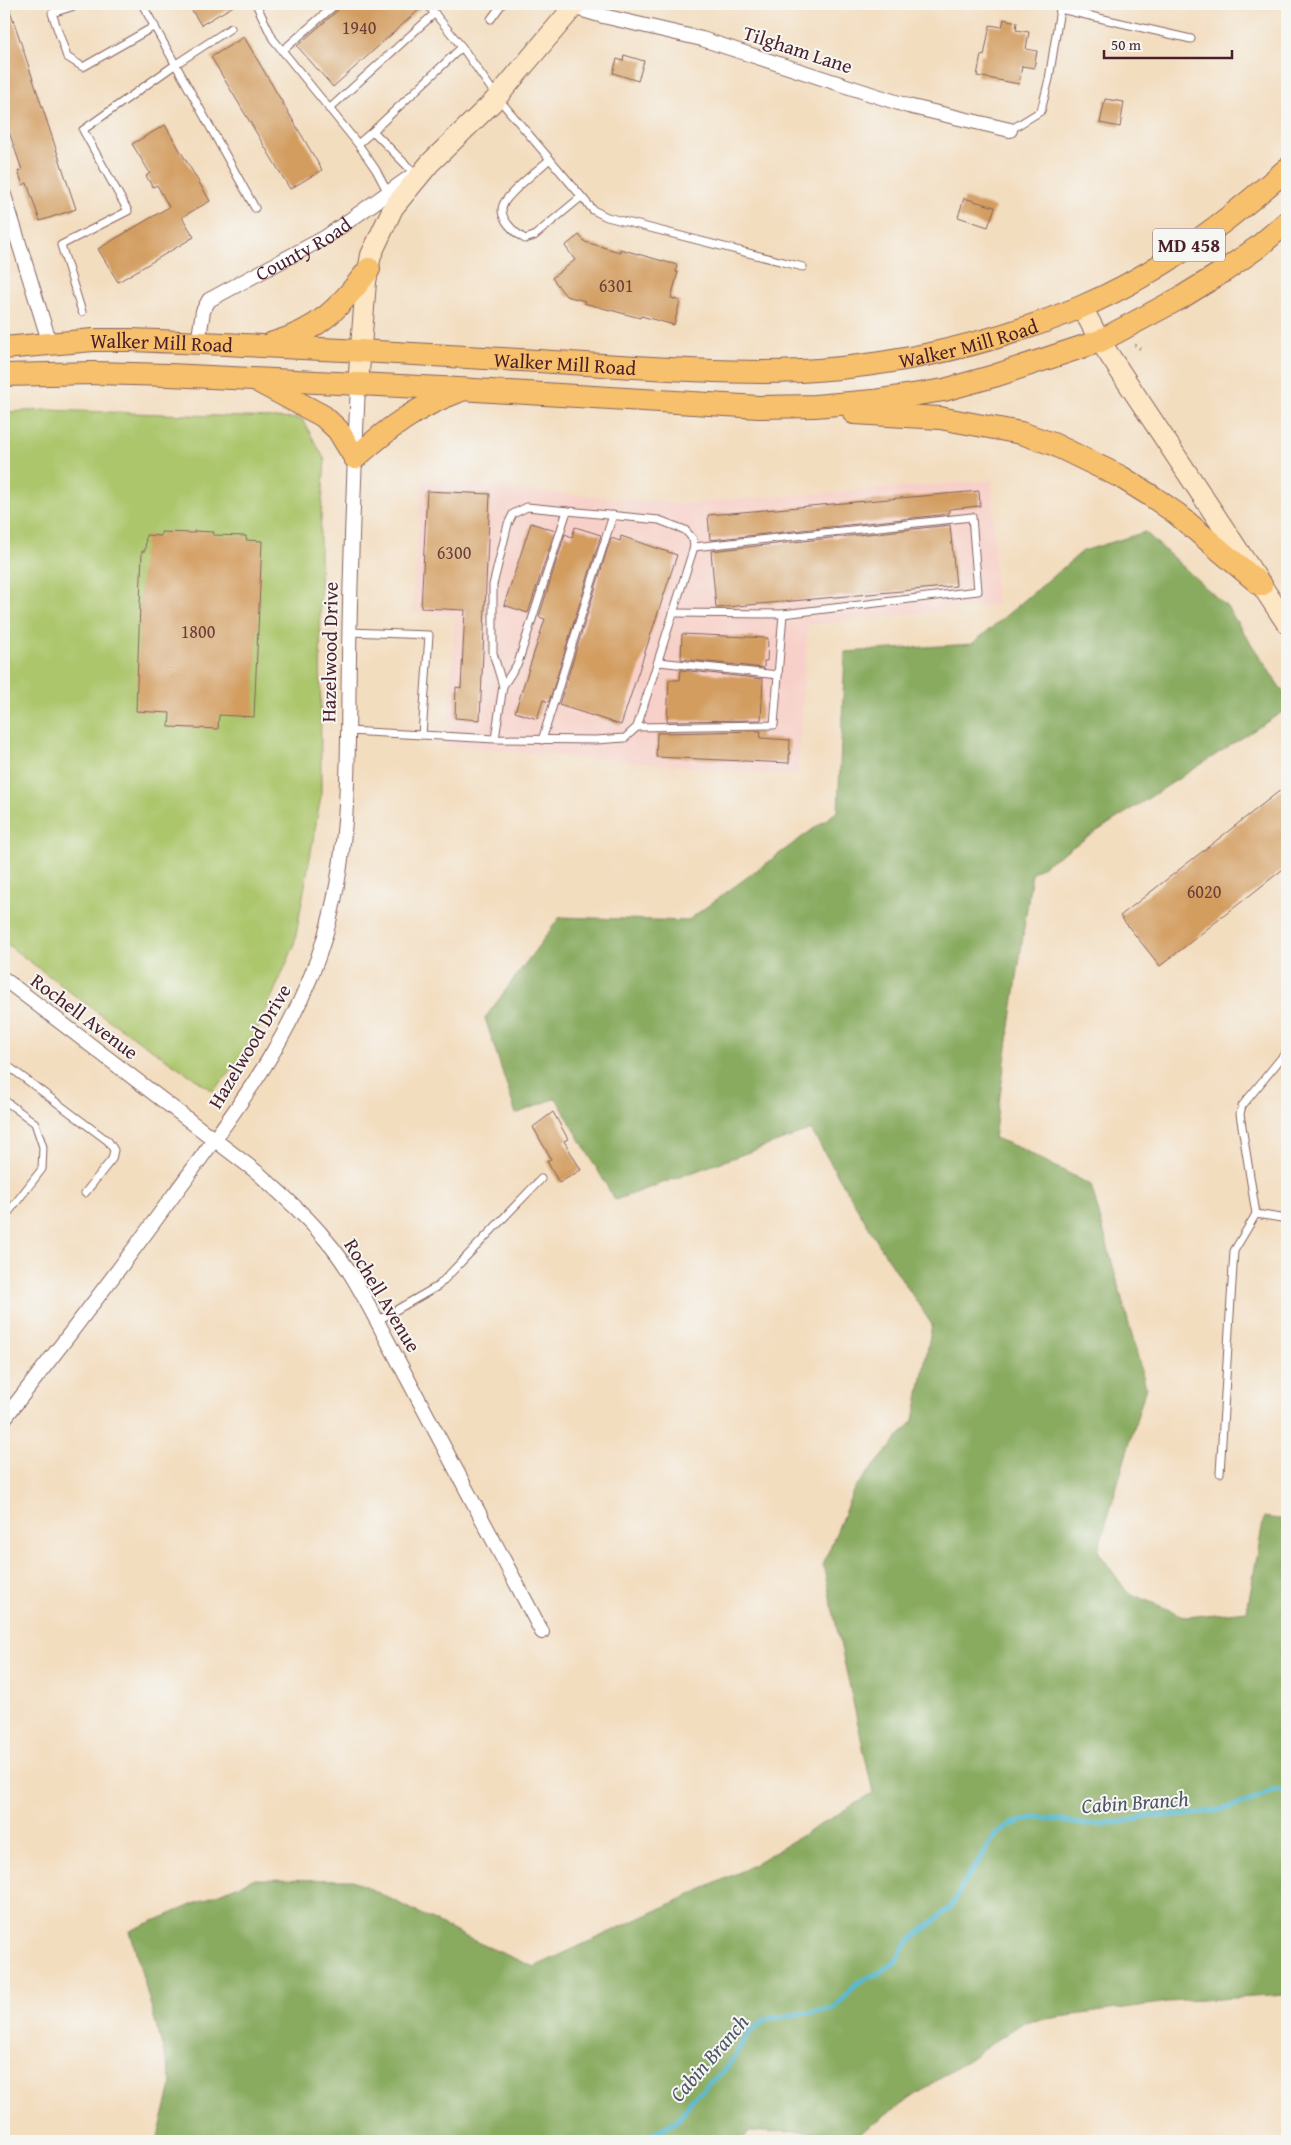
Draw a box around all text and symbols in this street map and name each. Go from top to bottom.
house number: 1940 [342,14,377,41]
street label: Tilgham Lane [739,18,857,80]
scale bar [1104,28,1231,60]
text: 50 m [1111,34,1142,55]
street label: County Road [250,209,357,287]
road number: MD 458 [1153,228,1225,262]
house number: 6301 [599,272,633,299]
street label: Walker Mill Road [896,310,1042,374]
street label: Walker Mill Road [90,326,234,359]
street label: Walker Mill Road [493,344,637,382]
house number: 6300 [437,539,472,566]
street label: Hazelwood Drive [313,581,345,723]
house number: 1800 [181,618,216,645]
house number: 6020 [1187,878,1222,905]
street label: Rochell Avenue [25,966,145,1066]
street label: Hazelwood Drive [200,978,298,1114]
street label: Rochell Avenue [338,1233,428,1357]
water label: Cabin Branch [1080,1783,1190,1821]
water label: Cabin Branch [662,2007,756,2109]

